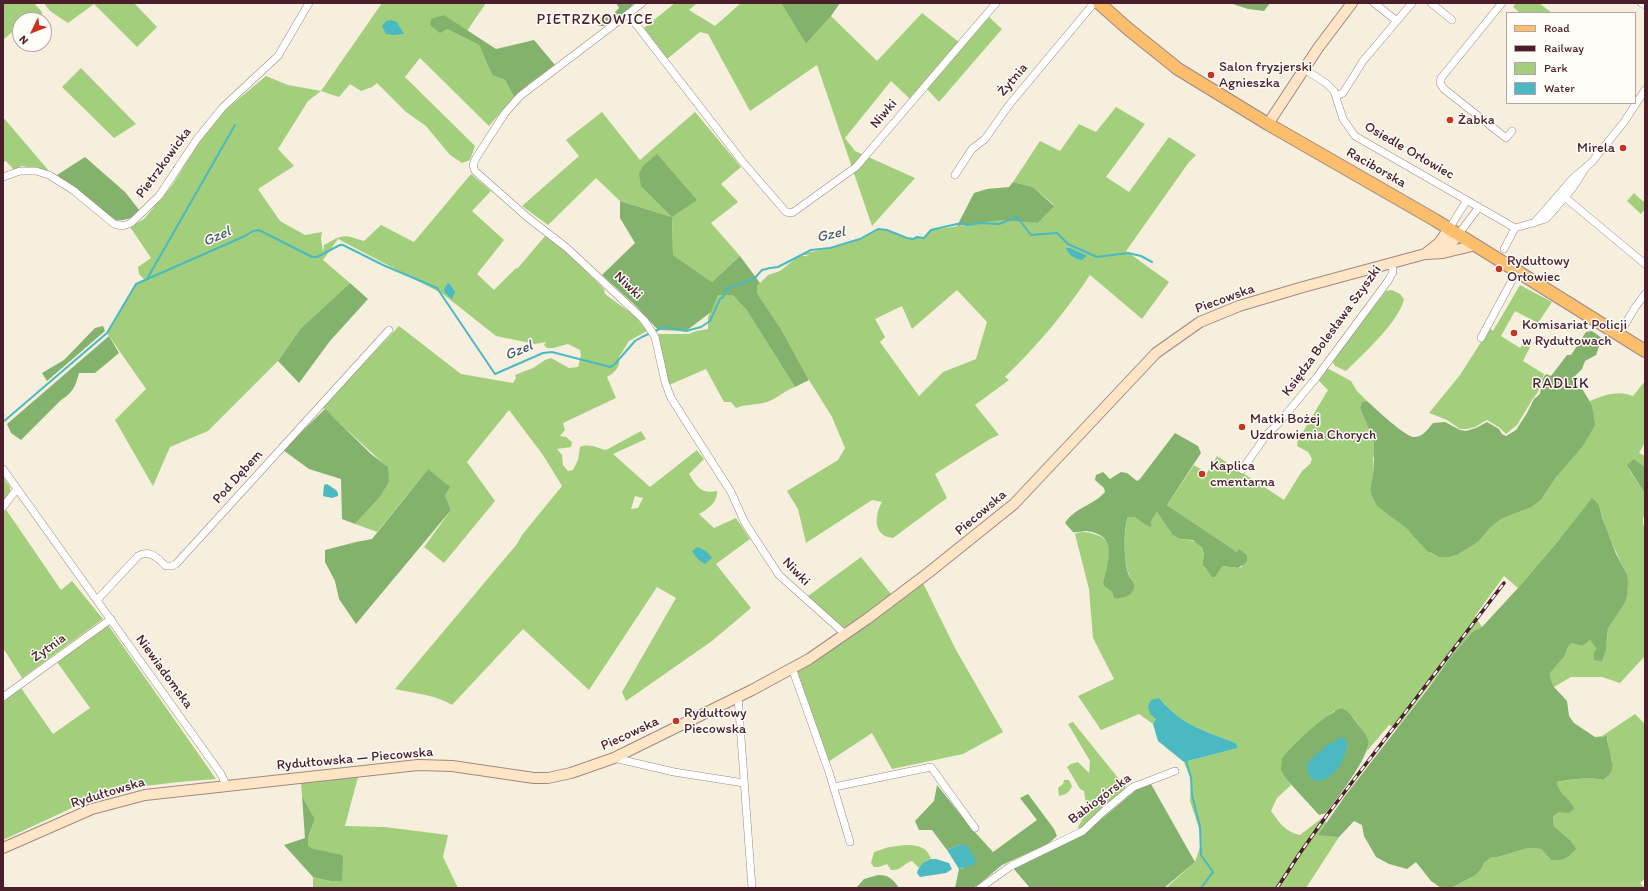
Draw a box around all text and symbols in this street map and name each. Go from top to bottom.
district label: PIETRZKOWICE [536,11,654,29]
north arrow [12,12,52,52]
legend [1506,12,1636,104]
text: Road [1544,21,1570,35]
text: N [16,33,31,47]
text: Railway [1544,41,1584,55]
place label: Salon fryzjerski Agnieszka [1219,59,1312,92]
street label: Żytnia [994,60,1032,100]
text: Park [1544,61,1568,75]
marker: Salon fryzjerski Agnieszka [1206,70,1216,80]
text: Water [1544,81,1575,95]
street label: Niwki [867,96,901,132]
place label: Żabka [1458,112,1495,128]
marker: Żabka [1445,115,1455,125]
street label: Osiedle Orłowiec [1361,118,1457,184]
street label: Pietrzkowicka [133,124,195,202]
place label: Mirela [1577,140,1615,156]
marker: Mirela [1618,143,1628,153]
street label: Raciborska [1343,144,1409,192]
water label: Gzel [200,223,234,251]
water label: Gzel [815,223,847,247]
place label: Rydułtowy Orłowiec [1507,253,1570,286]
street label: Księdza Bolesława Szyszki [1279,262,1385,400]
marker: Rydułtowy Orłowiec [1494,264,1504,274]
street label: Niwki [610,268,646,304]
street label: Piecowska [1193,280,1257,318]
place label: Komisariat Policji w Rydułtowach [1522,317,1627,350]
marker: Komisariat Policji w Rydułtowach [1509,328,1519,338]
water label: Gzel [502,337,536,365]
district label: RADLIK [1533,375,1589,393]
place label: Matki Bożej Uzdrowienia Chorych [1250,411,1376,444]
marker: Matki Bożej Uzdrowienia Chorych [1237,422,1247,432]
street label: Pod Dębem [209,447,267,507]
place label: Kaplica cmentarna [1210,458,1275,490]
marker: Kaplica cmentarna [1197,469,1207,479]
street label: Piecowska [952,487,1010,539]
street label: Niwki [778,554,814,590]
street label: Żytnia [29,630,69,666]
street label: Niewiadomska [132,632,196,712]
place label: Rydułtowy Piecowska [684,705,747,738]
street label: Piecowska [598,713,662,755]
marker: Rydułtowy Piecowska [671,716,681,726]
street label: Rydułtowska — Piecowska [276,744,434,774]
street label: Babiogórska [1065,770,1135,828]
street label: Rydułtowska [69,774,147,812]

